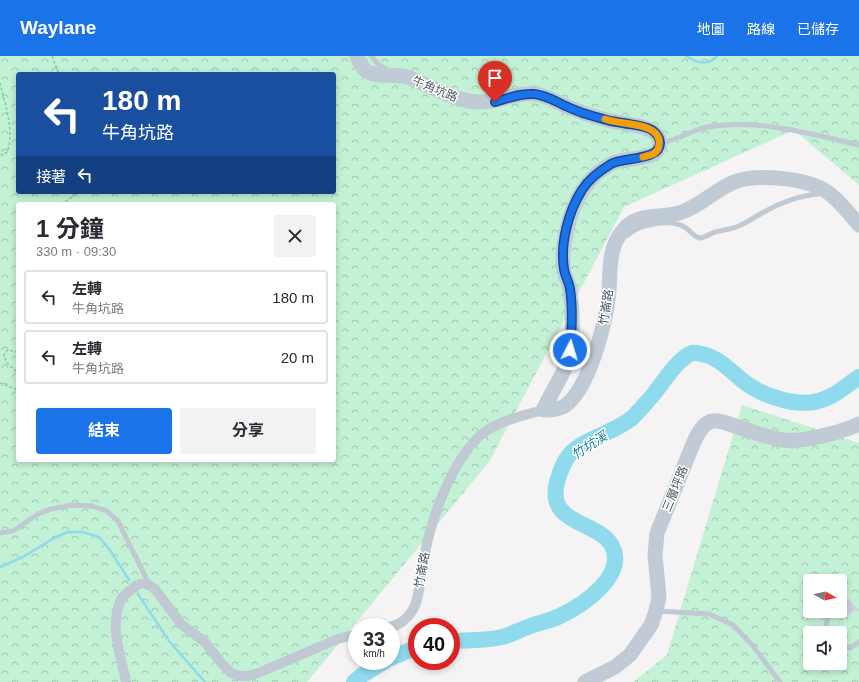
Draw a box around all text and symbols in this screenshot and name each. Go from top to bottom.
text: Waylane [20,17,96,38]
text: 地圖 [697,21,725,37]
text: 路線 [747,21,775,37]
text: 已儲存 [797,21,839,37]
pin [478,61,512,102]
icon: arrive [484,67,506,89]
street label: 牛角坑路 [410,73,460,105]
text: 180 m [102,85,181,116]
icon: left [36,88,88,140]
text: 牛角坑路 [102,123,174,143]
icon: left [74,164,96,186]
text: 接著 [36,168,66,185]
text: 1 分鐘 [36,215,104,242]
button: close [274,215,316,257]
text: 330 m · 09:30 [36,244,116,259]
text: 左轉 [72,280,102,297]
icon: left [38,286,60,308]
street label: 竹崙路 [596,288,616,326]
text: 180 m [272,289,314,306]
text: 牛角坑路 [72,301,124,316]
position arrow [549,329,591,371]
text: 左轉 [72,340,102,357]
icon: left [38,346,60,368]
text: 20 m [281,349,314,366]
text: 牛角坑路 [72,361,124,376]
button: 結束 [36,408,172,454]
button: 分享 [180,408,316,454]
water label: 竹坑溪 [569,427,611,462]
street label: 三層坪路 [660,464,690,514]
street label: 竹崙路 [412,551,432,589]
north arrow [803,574,847,618]
map controls [803,574,847,670]
speed limit sign: 40 [408,618,460,670]
button: sound [803,626,847,670]
text: 33 [363,628,385,650]
text: km/h [363,648,385,659]

